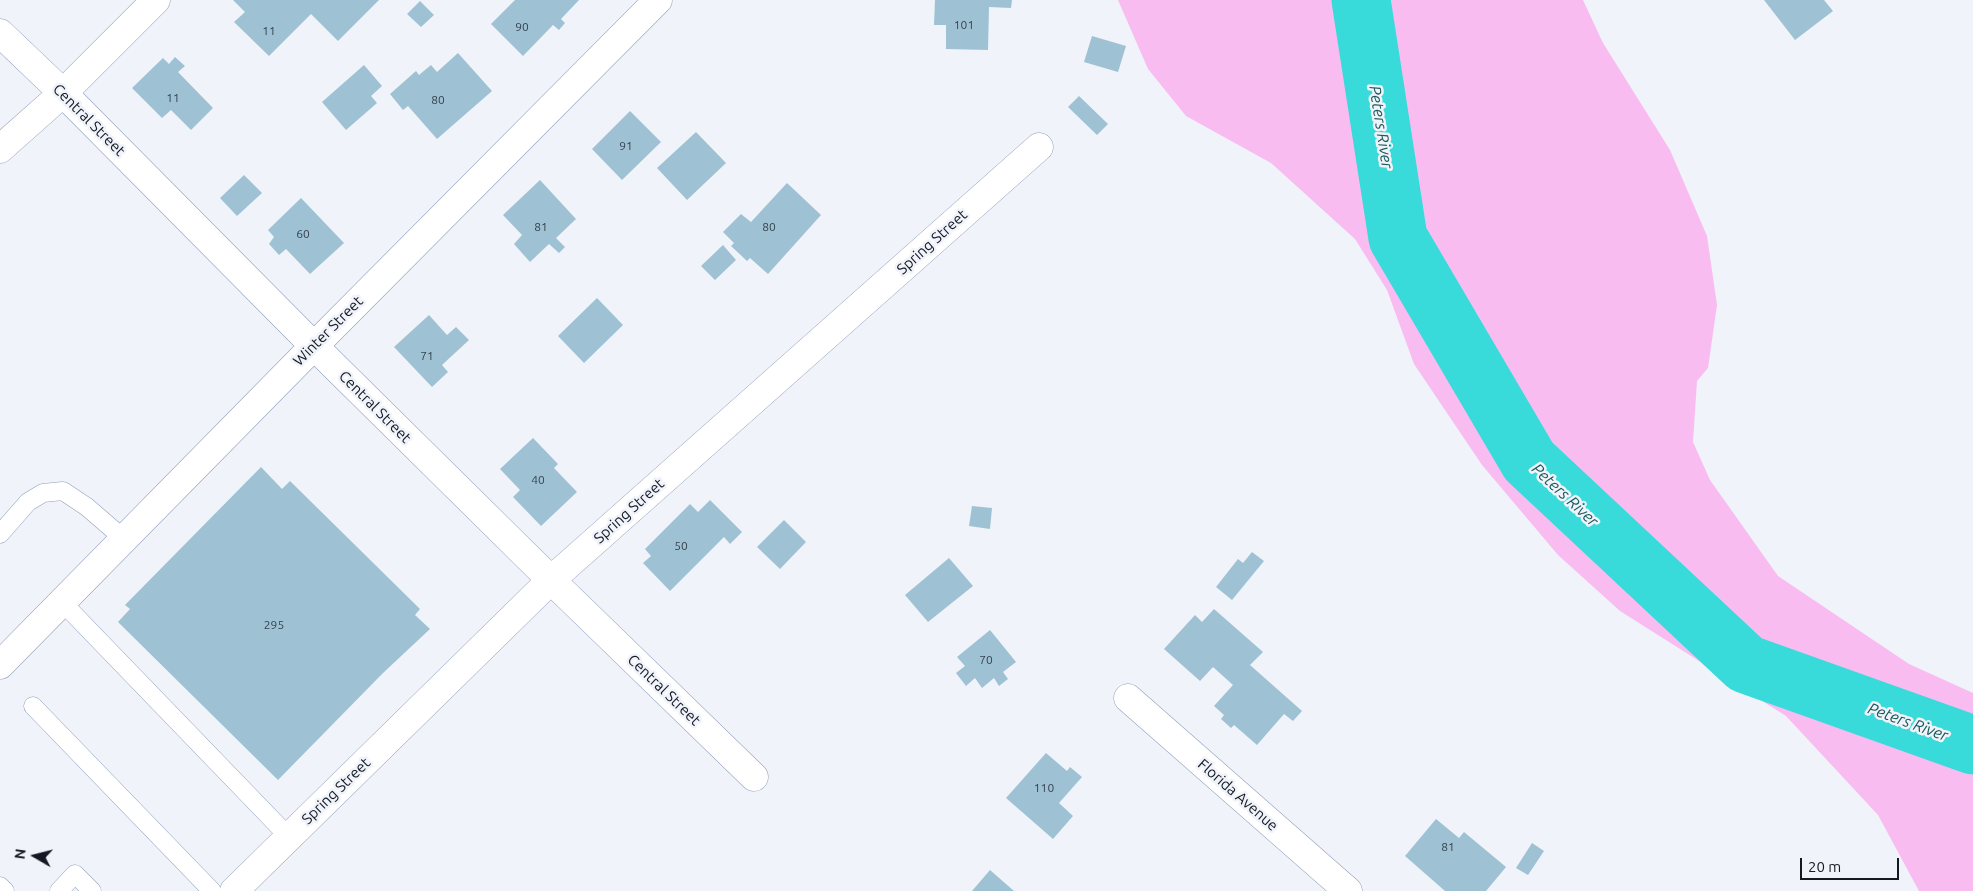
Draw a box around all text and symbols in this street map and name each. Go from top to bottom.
house number: 101 [954,18,974,32]
house number: 90 [515,20,529,34]
house number: 11 [262,24,276,38]
street label: Central Street [49,80,129,160]
water label: Peters River [1365,84,1397,170]
house number: 11 [166,91,180,105]
house number: 80 [431,93,445,107]
house number: 91 [619,139,633,153]
street label: Spring Street [893,206,971,278]
house number: 81 [534,220,548,234]
house number: 80 [762,220,776,234]
house number: 60 [296,227,310,241]
street label: Winter Street [289,292,367,370]
house number: 71 [420,349,434,363]
street label: Central Street [335,367,415,447]
water label: Peters River [1528,459,1602,531]
house number: 40 [531,473,545,487]
street label: Spring Street [590,475,668,547]
house number: 50 [674,539,688,553]
house number: 295 [264,618,284,632]
street label: Central Street [624,651,704,729]
house number: 70 [979,653,993,667]
water label: Peters River [1865,699,1951,745]
street label: Spring Street [298,754,374,828]
street label: Florida Avenue [1194,755,1282,835]
house number: 110 [1034,781,1054,795]
north arrow [10,831,60,881]
house number: 81 [1441,840,1455,854]
text: N [11,848,29,860]
scale bar [1803,848,1902,880]
text: 20 m [1808,858,1841,875]

